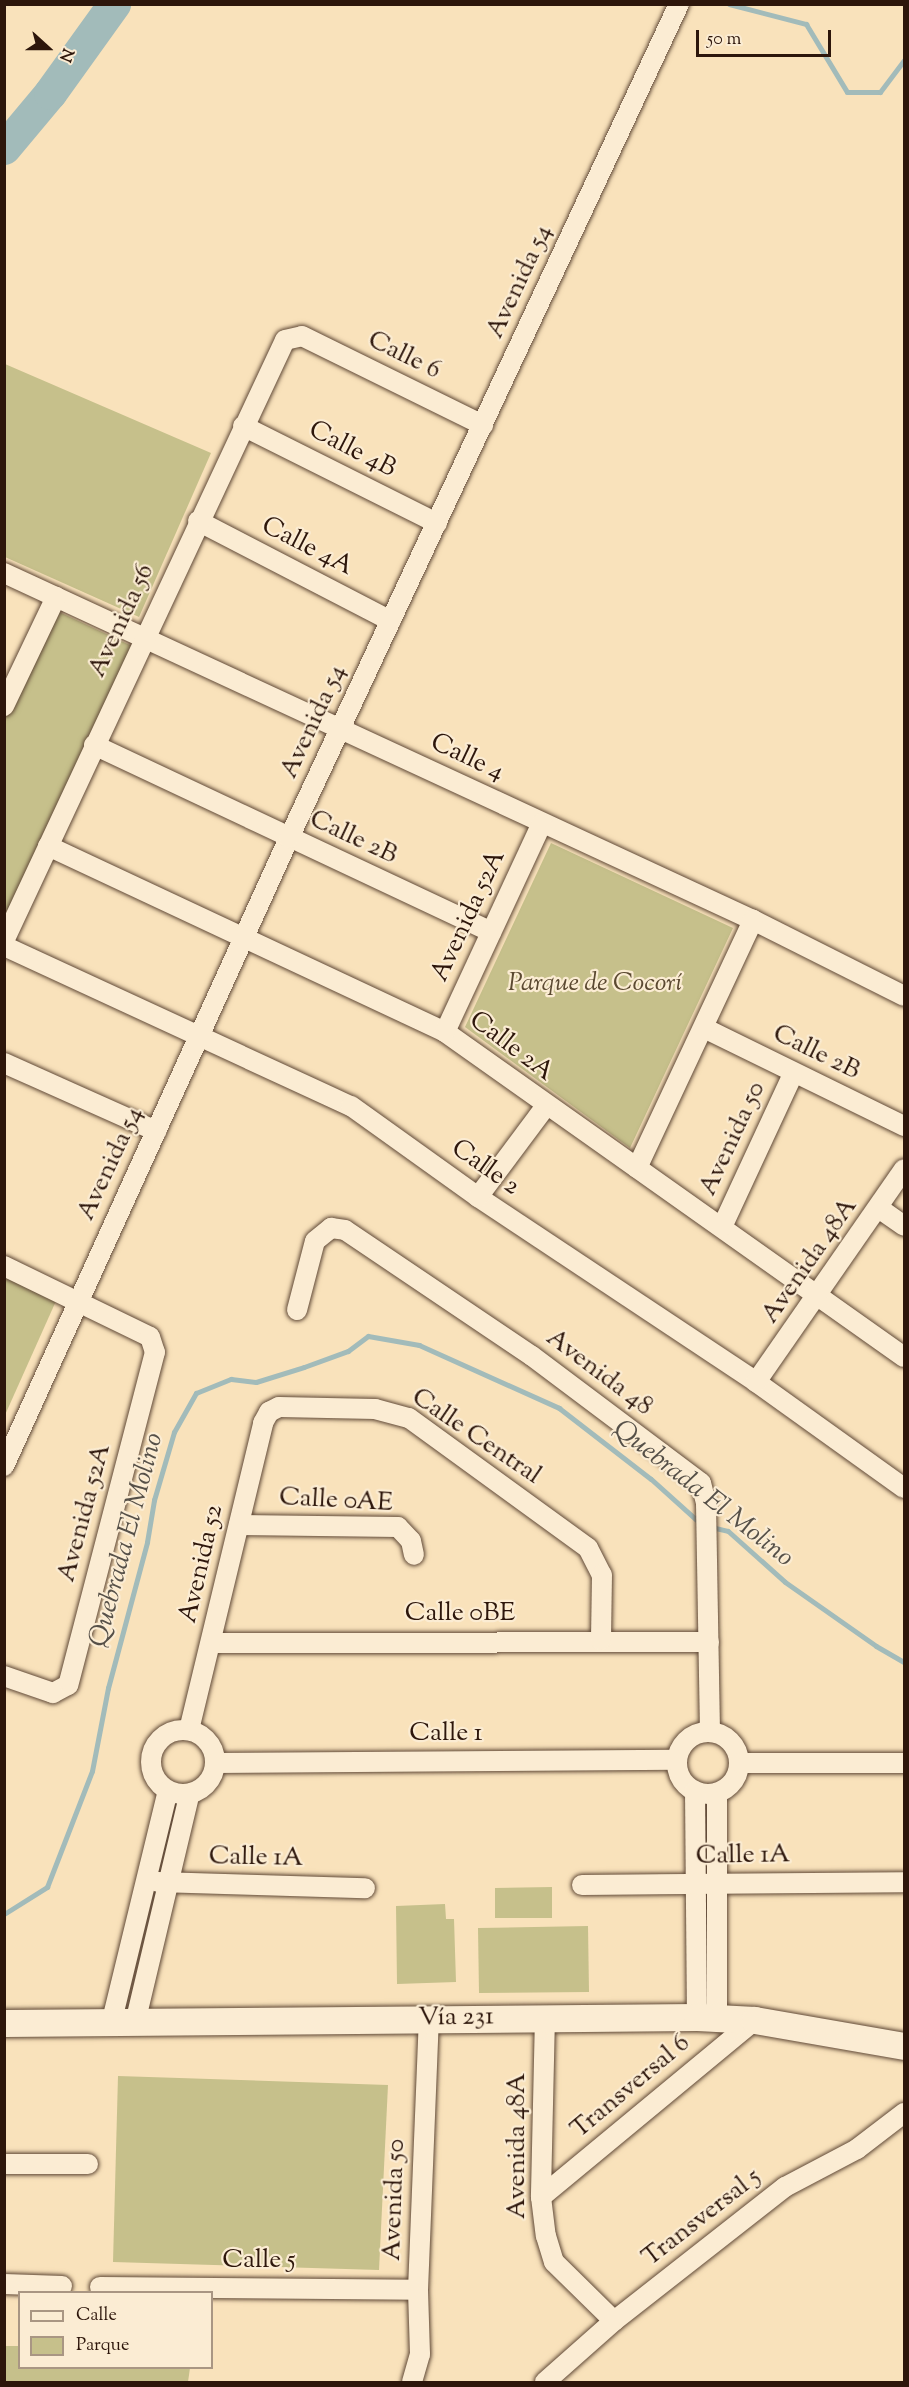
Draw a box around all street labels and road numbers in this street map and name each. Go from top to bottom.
street label: Avenida 54 [480,220,560,344]
street label: Calle 6 [362,325,446,387]
street label: Calle 4B [303,415,401,485]
street label: Calle 4A [256,511,358,583]
street label: Avenida 56 [82,559,162,683]
street label: Avenida 54 [274,660,354,784]
street label: Calle 4 [425,727,509,789]
street label: Calle 2B [304,804,402,872]
street label: Avenida 52A [425,845,513,987]
street label: Calle 2A [463,1005,559,1089]
street label: Calle 2B [767,1019,865,1087]
street label: Avenida 50 [693,1077,773,1201]
street label: Avenida 54 [71,1102,151,1226]
street label: Calle 2 [445,1133,525,1203]
street label: Avenida 48A [755,1192,865,1330]
street label: Avenida 48 [539,1323,659,1423]
street label: Calle Central [405,1382,547,1492]
street label: Avenida 52A [52,1441,118,1585]
street label: Calle 0AE [278,1482,394,1520]
street label: Avenida 52 [173,1502,231,1626]
street label: Calle 0BE [405,1598,515,1630]
street label: Calle 1 [409,1718,483,1750]
street label: Calle 1A [696,1840,790,1872]
street label: Calle 1A [209,1842,303,1874]
street label: Vía 231 [418,2002,494,2034]
street label: Transversal 6 [565,2028,697,2146]
street label: Avenida 48A [502,2073,534,2219]
street label: Avenida 50 [377,2138,413,2262]
street label: Transversal 5 [636,2162,768,2274]
street label: Calle 5 [222,2245,296,2277]

